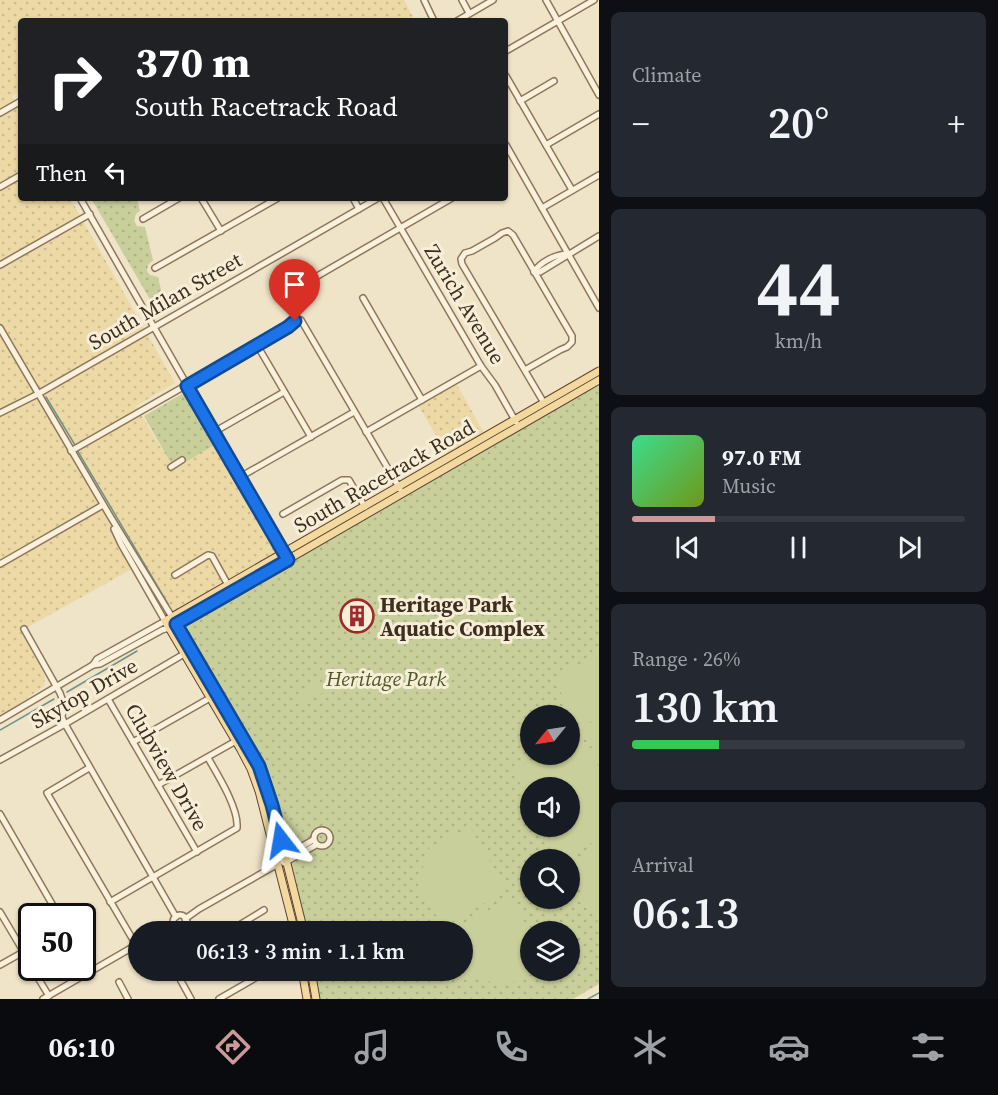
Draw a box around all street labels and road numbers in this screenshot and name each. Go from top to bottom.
street label: Zurich Avenue [418,239,512,369]
street label: South Milan Street [83,245,247,357]
street label: South Racetrack Road [288,412,480,540]
street label: Skytop Drive [25,651,143,735]
street label: Clubview Drive [119,698,215,836]

